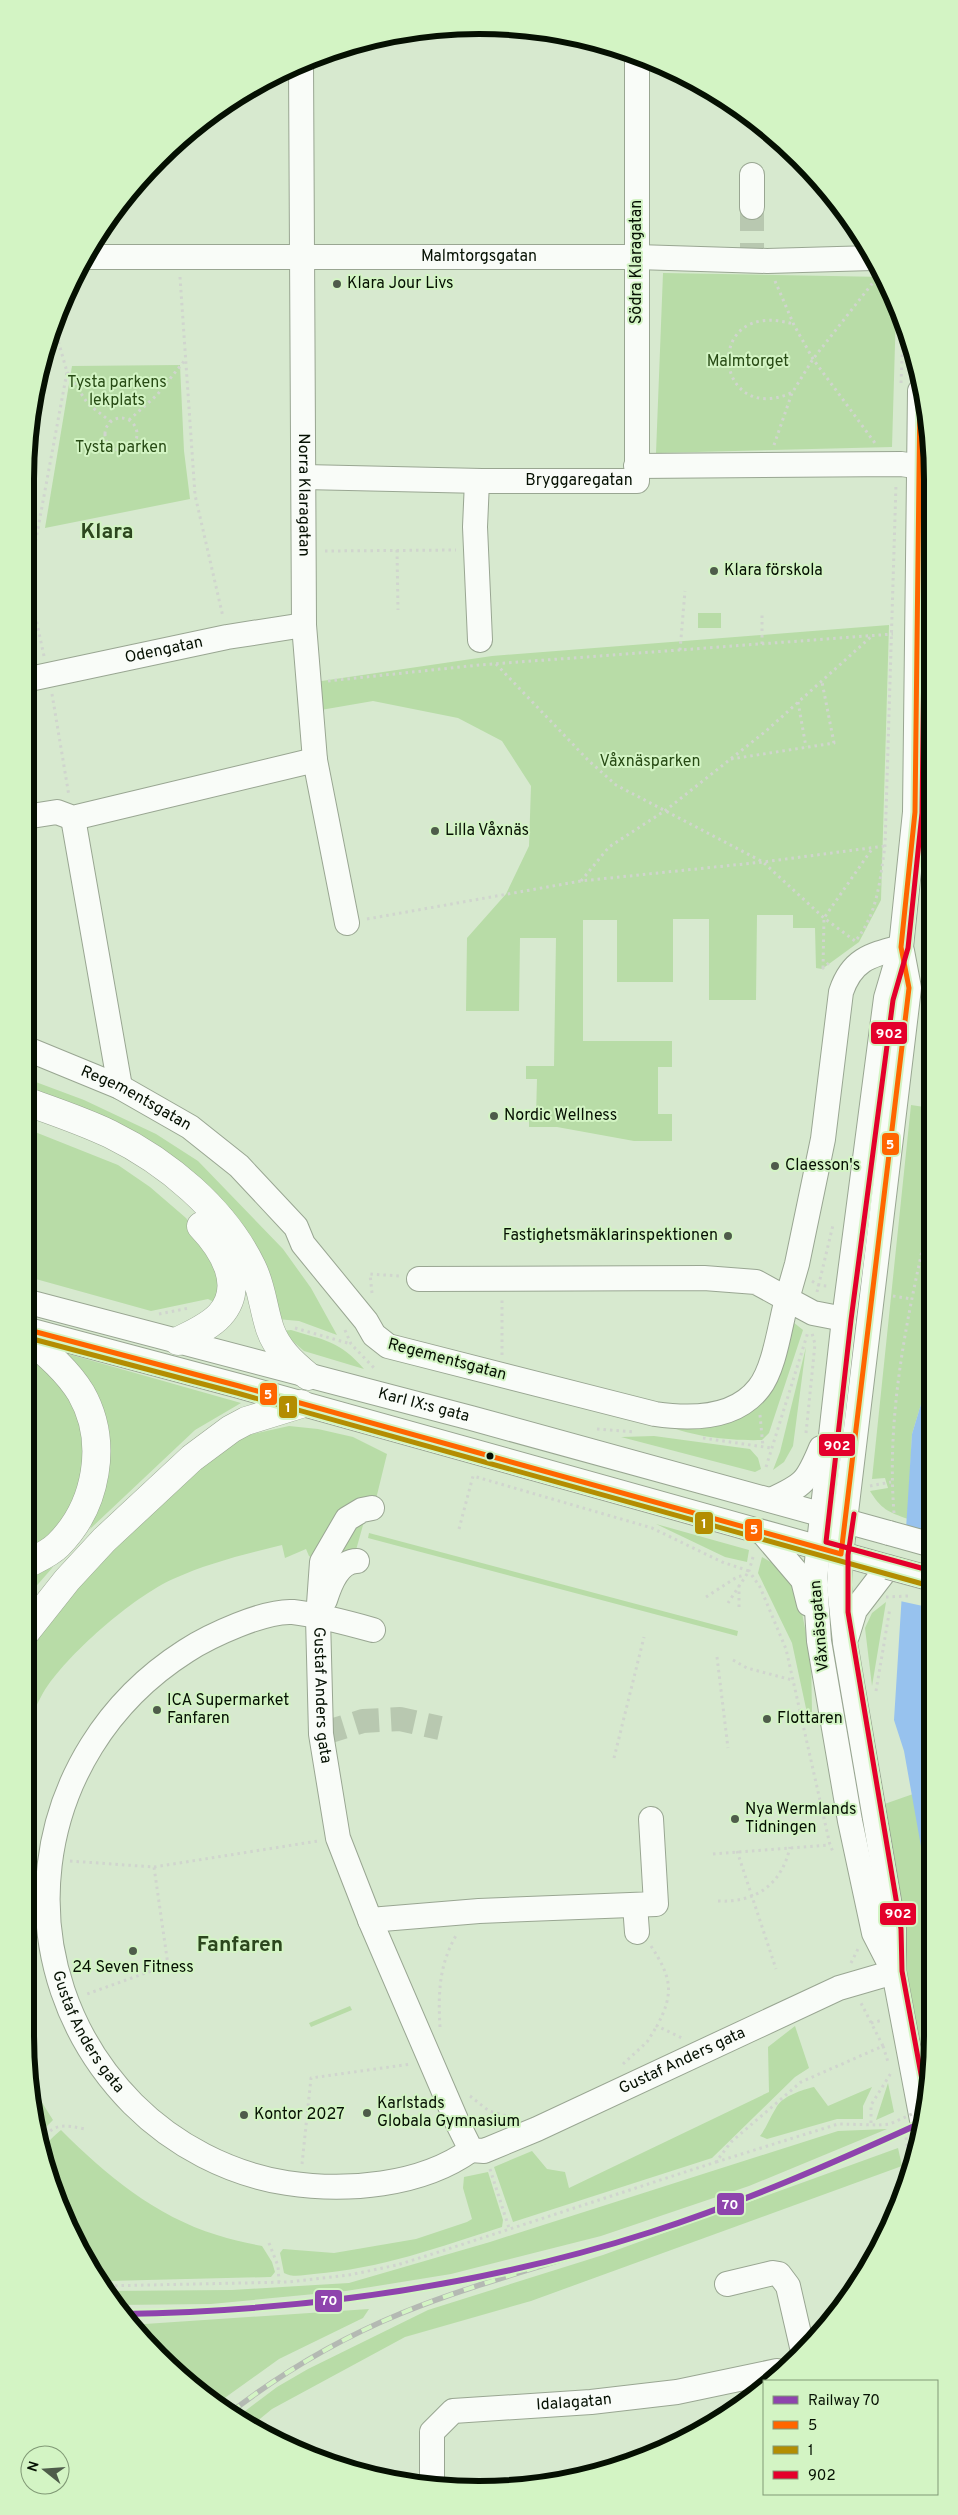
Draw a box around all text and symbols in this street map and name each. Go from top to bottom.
street label: Södra Klaragatan [627,200,647,324]
street label: Malmtorgsgatan [421,247,537,267]
place label: Klara Jour Livs [347,274,454,294]
marker: Klara Jour Livs [331,278,343,290]
park label: Malmtorget [707,352,789,372]
park label: Tysta parkens lekplats [67,373,167,411]
street label: Norra Klaragatan [293,433,314,557]
park label: Tysta parken [75,438,167,458]
street label: Bryggaregatan [525,471,633,491]
district label: Klara [80,519,134,546]
place label: Klara förskola [724,561,823,581]
marker: Klara förskola [708,565,720,577]
street label: Odengatan [123,632,205,668]
park label: Våxnäsparken [599,752,701,772]
place label: Lilla Våxnäs [445,821,529,841]
marker: Lilla Våxnäs [429,825,441,837]
line badge: 902 [870,1021,908,1045]
text: 902 [876,1026,902,1043]
street label: Regementsgatan [77,1062,195,1136]
place label: Nordic Wellness [504,1106,617,1126]
marker: Nordic Wellness [488,1110,500,1122]
line badge: 5 [881,1132,900,1156]
text: 5 [886,1137,894,1154]
place label: Claesson's [785,1156,860,1176]
marker: Claesson's [769,1160,781,1172]
place label: Fastighetsmäklarinspektionen [503,1226,718,1246]
marker: Fastighetsmäklarinspektionen [722,1230,734,1242]
street label: Regementsgatan [385,1335,509,1385]
line badge: 5 [259,1382,278,1406]
street label: Karl IX:s gata [376,1384,471,1427]
text: 5 [264,1387,272,1404]
line badge: 1 [278,1395,298,1419]
text: 1 [285,1400,291,1417]
line badge: 902 [818,1433,856,1457]
text: 902 [824,1438,850,1455]
unlabelled marker [485,1451,495,1461]
line badge: 1 [694,1511,714,1535]
text: 1 [701,1516,707,1533]
line badge: 5 [744,1518,763,1542]
text: 5 [750,1522,758,1539]
street label: Våxnäsgatan [806,1579,834,1673]
street label: Gustaf Anders gata [308,1627,336,1765]
place label: ICA Supermarket Fanfaren [167,1691,289,1729]
marker: ICA Supermarket Fanfaren [151,1704,163,1716]
place label: Flottaren [777,1709,843,1729]
marker: Flottaren [761,1713,773,1725]
place label: Nya Wermlands Tidningen [745,1800,856,1838]
marker: Nya Wermlands Tidningen [729,1813,741,1825]
line badge: 902 [879,1902,917,1926]
text: 902 [885,1906,911,1923]
district label: Fanfaren [197,1932,283,1959]
marker: 24 Seven Fitness [127,1945,139,1957]
place label: 24 Seven Fitness [72,1958,194,1978]
street label: Gustaf Anders gata [47,1968,128,2097]
street label: Gustaf Anders gata [616,2023,749,2099]
place label: Karlstads Globala Gymnasium [377,2094,520,2132]
place label: Kontor 2027 [254,2105,345,2125]
marker: Karlstads Globala Gymnasium [361,2107,373,2119]
marker: Kontor 2027 [238,2109,250,2121]
line badge: 70 [716,2192,745,2216]
text: 70 [722,2197,738,2214]
line badge: 70 [314,2289,343,2313]
text: 70 [321,2293,337,2310]
legend [763,2380,938,2495]
street label: Idalagatan [536,2390,613,2416]
text: Railway 70 [808,2392,880,2411]
text: 5 [808,2417,817,2436]
text: 1 [808,2442,814,2461]
north arrow [20,2445,70,2495]
text: N [24,2459,44,2474]
text: 902 [808,2467,836,2486]

